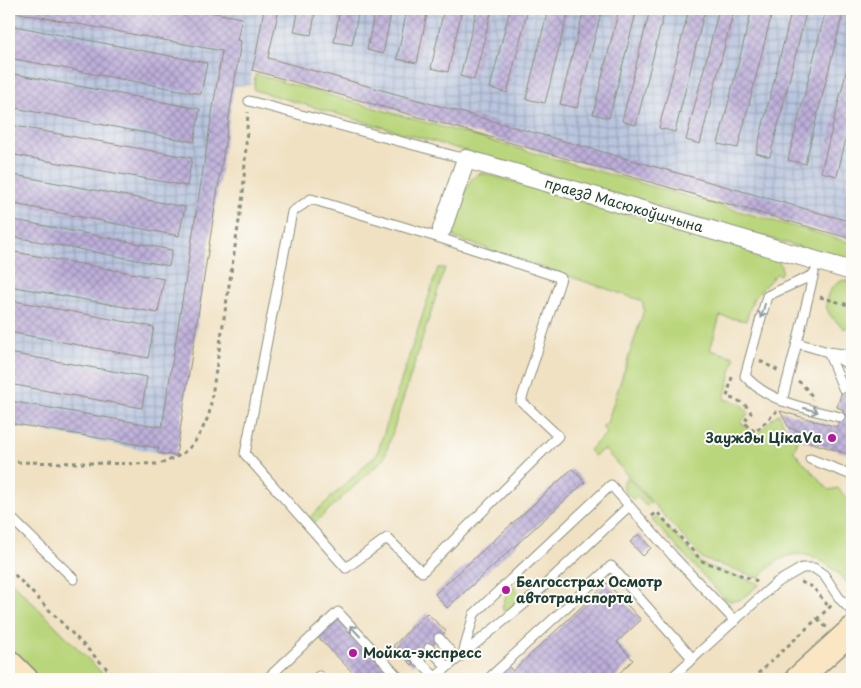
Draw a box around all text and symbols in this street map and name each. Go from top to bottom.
street label: праезд Масюкоўшчына [542,172,706,237]
one-way arrow [757,303,767,319]
one-way arrow [803,406,819,415]
place label: Заужды ЦікаVа [705,427,823,448]
marker: Заужды ЦікаVа [826,432,838,444]
place label: Белгосстрах Осмотр автотранспорта [516,571,663,608]
marker: Белгосстрах Осмотр автотранспорта [500,584,512,596]
one-way arrow [349,624,361,637]
place label: Мойка-экспресс [363,642,482,663]
marker: Мойка-экспресс [347,647,359,659]

